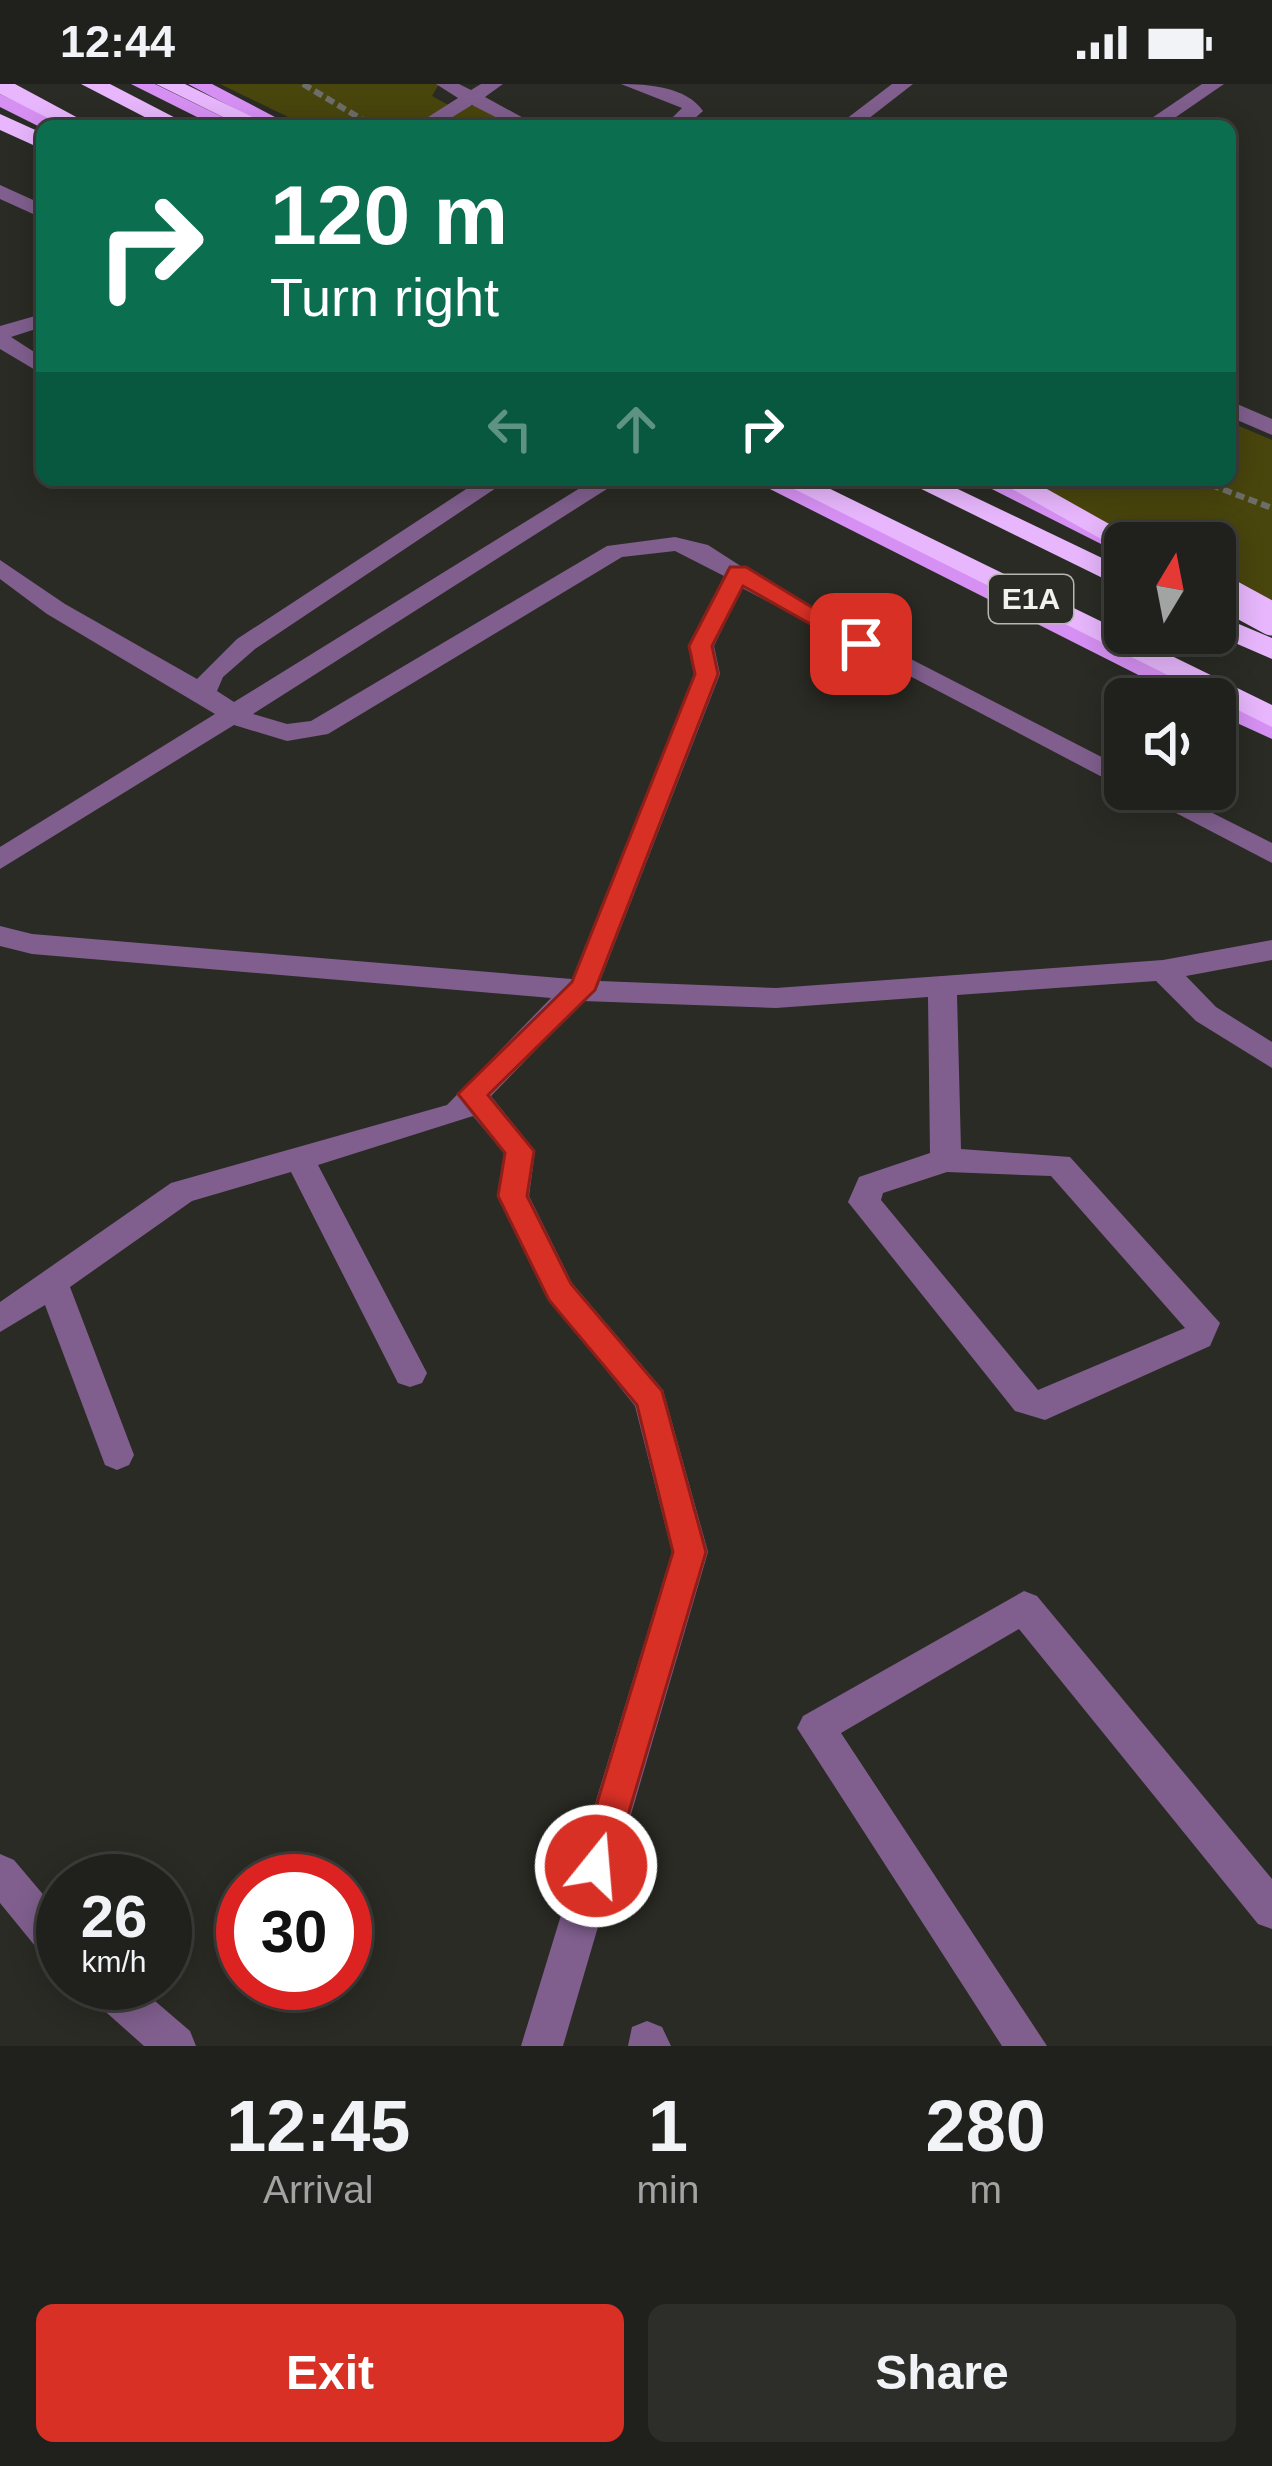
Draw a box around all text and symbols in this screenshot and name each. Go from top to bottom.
text: 12:44 [60,16,175,67]
icon: right [72,168,228,324]
text: 120 m [270,168,508,262]
text: Turn right [270,267,499,327]
icon: left [477,396,543,462]
icon: ahead [603,396,669,462]
icon: right [729,396,795,462]
north arrow [1104,522,1236,654]
map controls [1104,522,1236,810]
road number: E1A [989,575,1073,623]
pin [810,593,912,695]
icon: arrive [828,611,894,677]
button: sound [1104,678,1236,810]
position arrow [533,1803,659,1929]
speed limit sign: 30 [216,1854,372,2010]
text: 26 [81,1883,147,1950]
text: km/h [81,1945,147,1978]
text: 12:45 [226,2086,410,2166]
text: 1 [648,2086,688,2166]
text: 280 [926,2086,1046,2166]
text: Arrival [263,2168,374,2211]
text: min [637,2168,699,2211]
text: m [969,2168,1002,2211]
button: Exit [36,2304,624,2442]
button: Share [648,2304,1236,2442]

